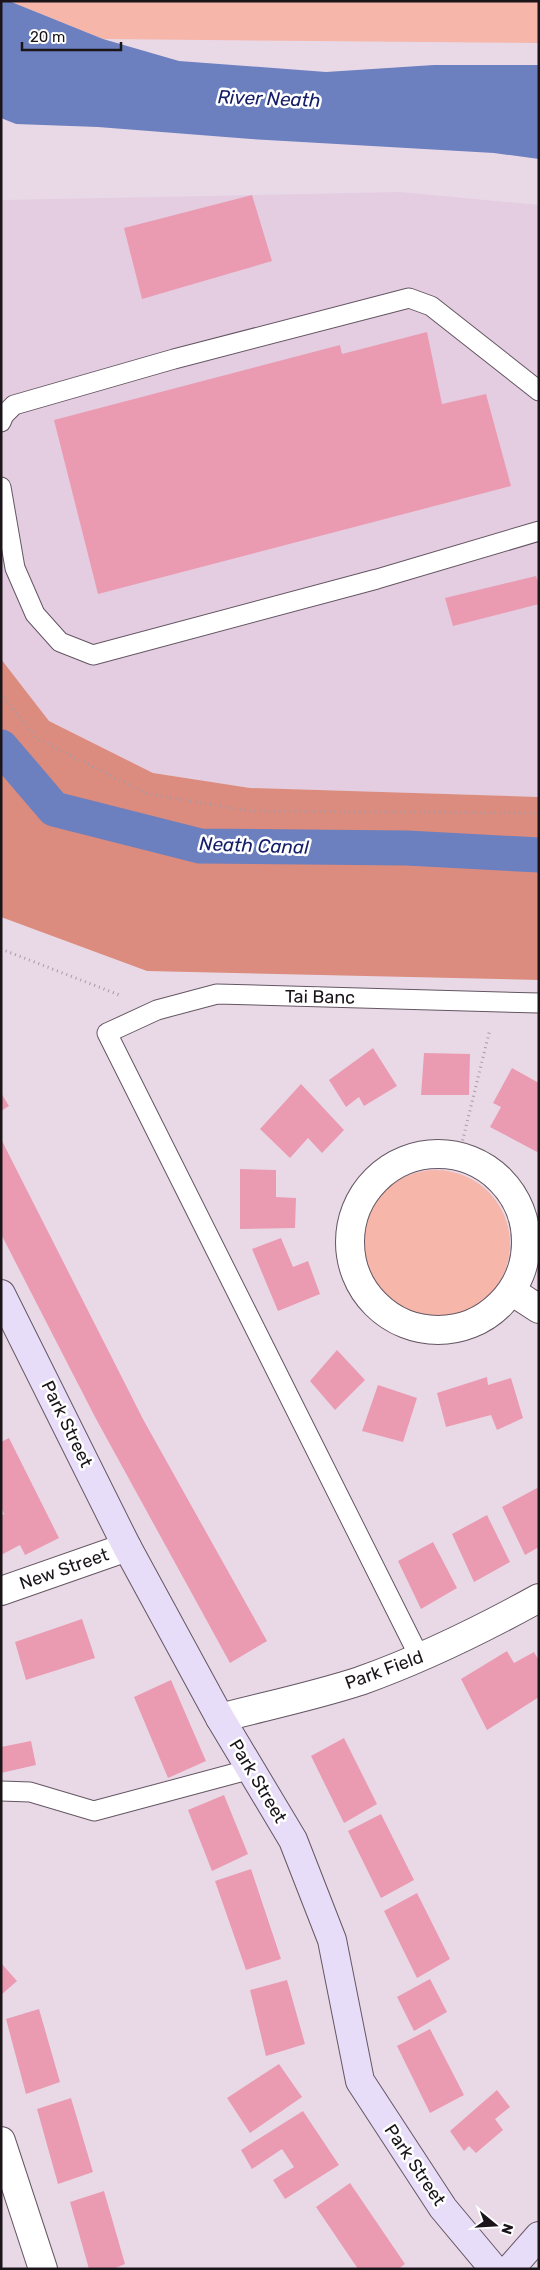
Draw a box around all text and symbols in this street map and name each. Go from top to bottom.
scale bar [22,20,121,52]
text: 20 m [30,28,65,46]
water label: River Neath [217,85,321,112]
water label: Neath Canal [199,832,310,859]
street label: Tai Banc [285,985,355,1009]
street label: Park Street [37,1377,97,1471]
street label: New Street [17,1543,111,1595]
street label: Park Field [342,1646,426,1694]
street label: Park Street [224,1735,292,1827]
street label: Park Street [380,2120,450,2210]
north arrow [470,2200,520,2250]
text: N [497,2221,517,2236]

